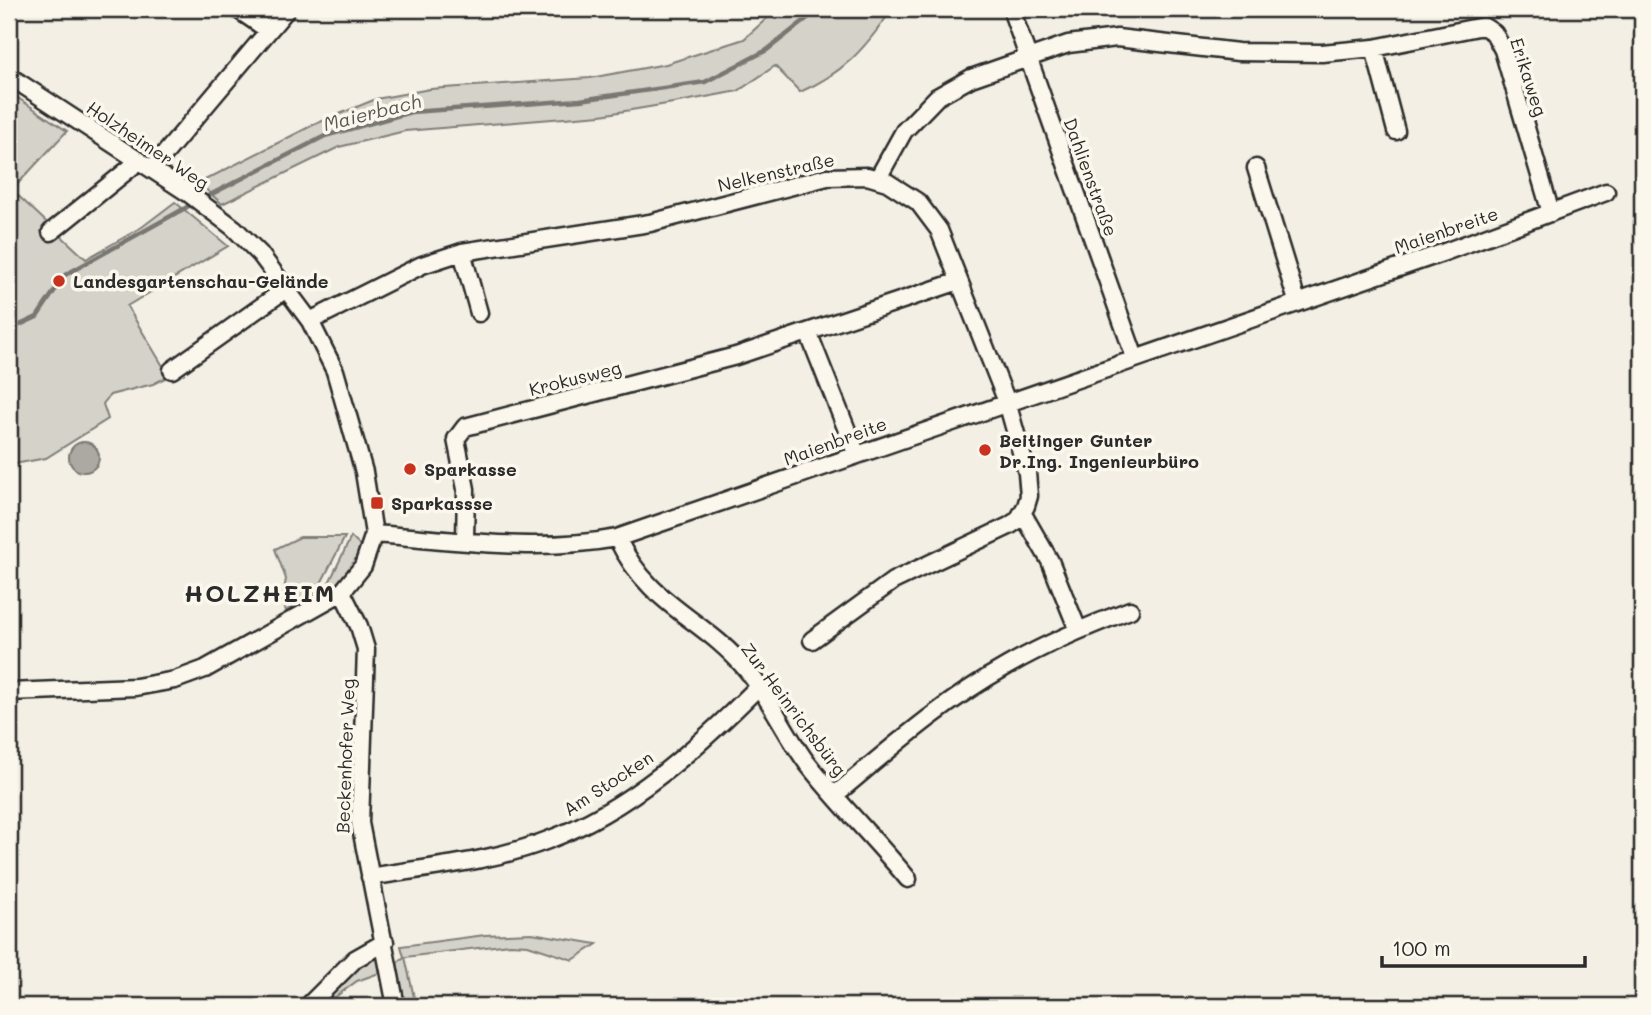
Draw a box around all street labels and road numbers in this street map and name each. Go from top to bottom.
street label: Erikaweg [1505,35,1553,119]
street label: Holzheimer Weg [82,95,214,195]
street label: Dahlienstraße [1058,114,1124,240]
street label: Nelkenstraße [715,147,837,197]
street label: Maienbreite [1391,201,1501,259]
street label: Krokusweg [526,355,624,401]
street label: Maienbreite [780,411,890,471]
street label: Zur Heinrichsbürg [736,637,852,781]
street label: Beckenhofer Weg [330,678,360,834]
street label: Am Stocken [558,745,658,821]

